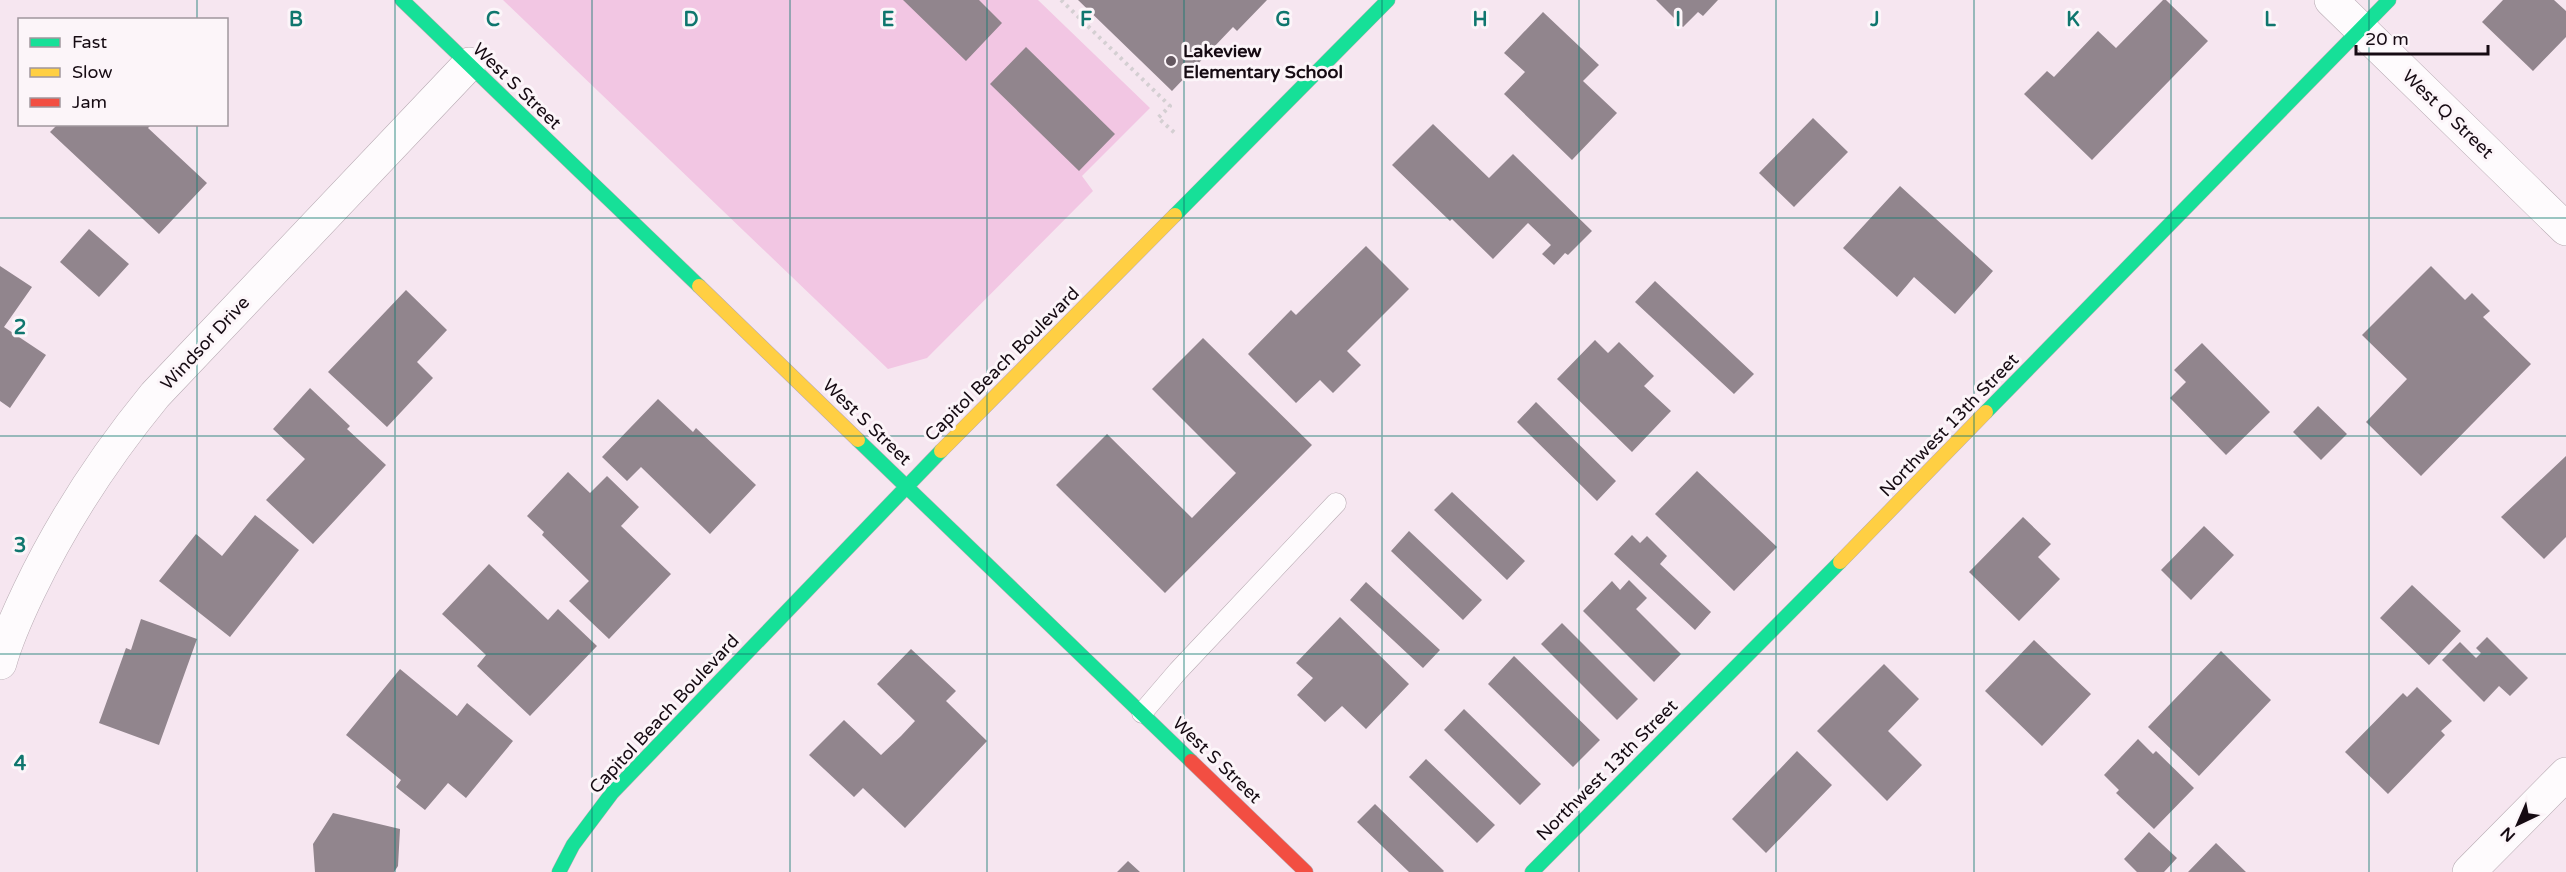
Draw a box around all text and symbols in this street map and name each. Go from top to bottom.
text: B [289,8,303,32]
text: C [486,8,500,32]
text: D [683,8,699,32]
text: E [882,8,895,32]
text: F [1080,8,1092,32]
text: G [1275,8,1291,32]
text: H [1472,8,1488,32]
text: I [1675,8,1681,32]
text: J [1869,8,1880,32]
text: K [2066,8,2080,32]
text: L [2264,8,2276,32]
legend [18,18,228,126]
scale bar [2356,18,2488,56]
text: 20 m [2365,28,2409,50]
text: Fast [72,31,107,53]
street label: West S Street [468,38,566,134]
place label: Lakeview Elementary School [1183,40,1343,83]
marker: Lakeview Elementary School [1164,54,1178,68]
text: Slow [72,61,113,83]
street label: West Q Street [2398,65,2498,163]
text: Jam [72,91,107,113]
street label: Capitol Beach Boulevard [920,282,1084,446]
street label: Windsor Drive [156,292,254,394]
text: 2 [14,316,26,340]
street label: Northwest 13th Street [1875,349,2023,501]
street label: West S Street [818,374,916,470]
text: 3 [14,534,26,558]
street label: Capitol Beach Boulevard [584,630,744,798]
street label: Northwest 13th Street [1532,695,1682,845]
street label: West S Street [1168,712,1266,808]
text: 4 [14,752,27,776]
north arrow [2488,794,2548,854]
text: N [2497,822,2520,846]

